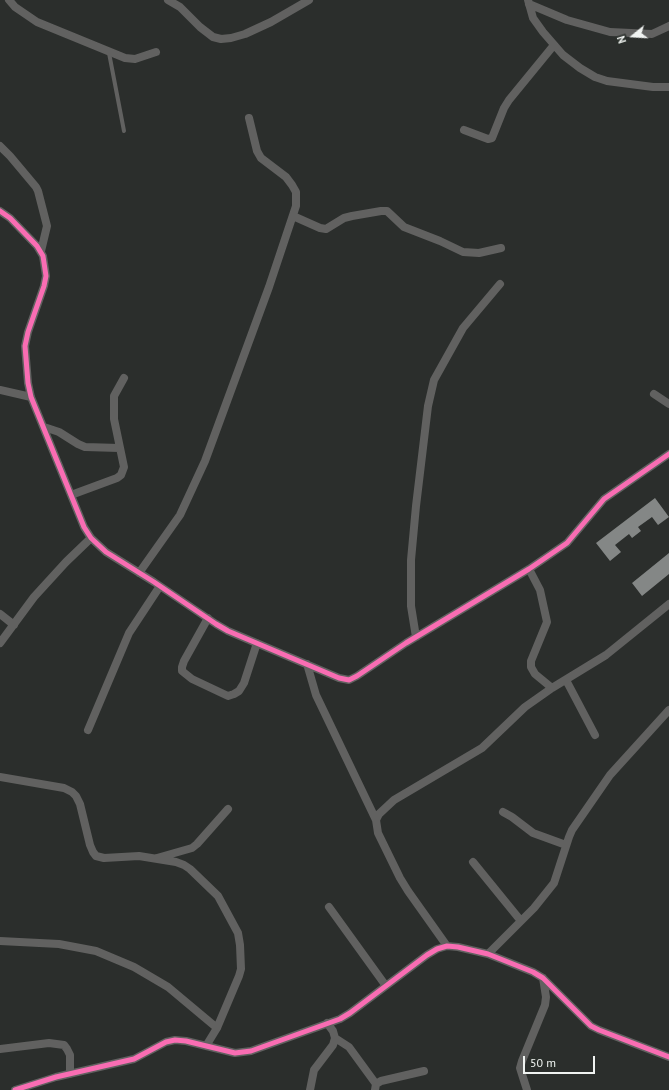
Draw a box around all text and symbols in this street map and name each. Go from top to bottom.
north arrow [613,16,653,56]
text: N [614,34,629,45]
scale bar [525,1048,597,1074]
text: 50 m [530,1055,556,1070]

